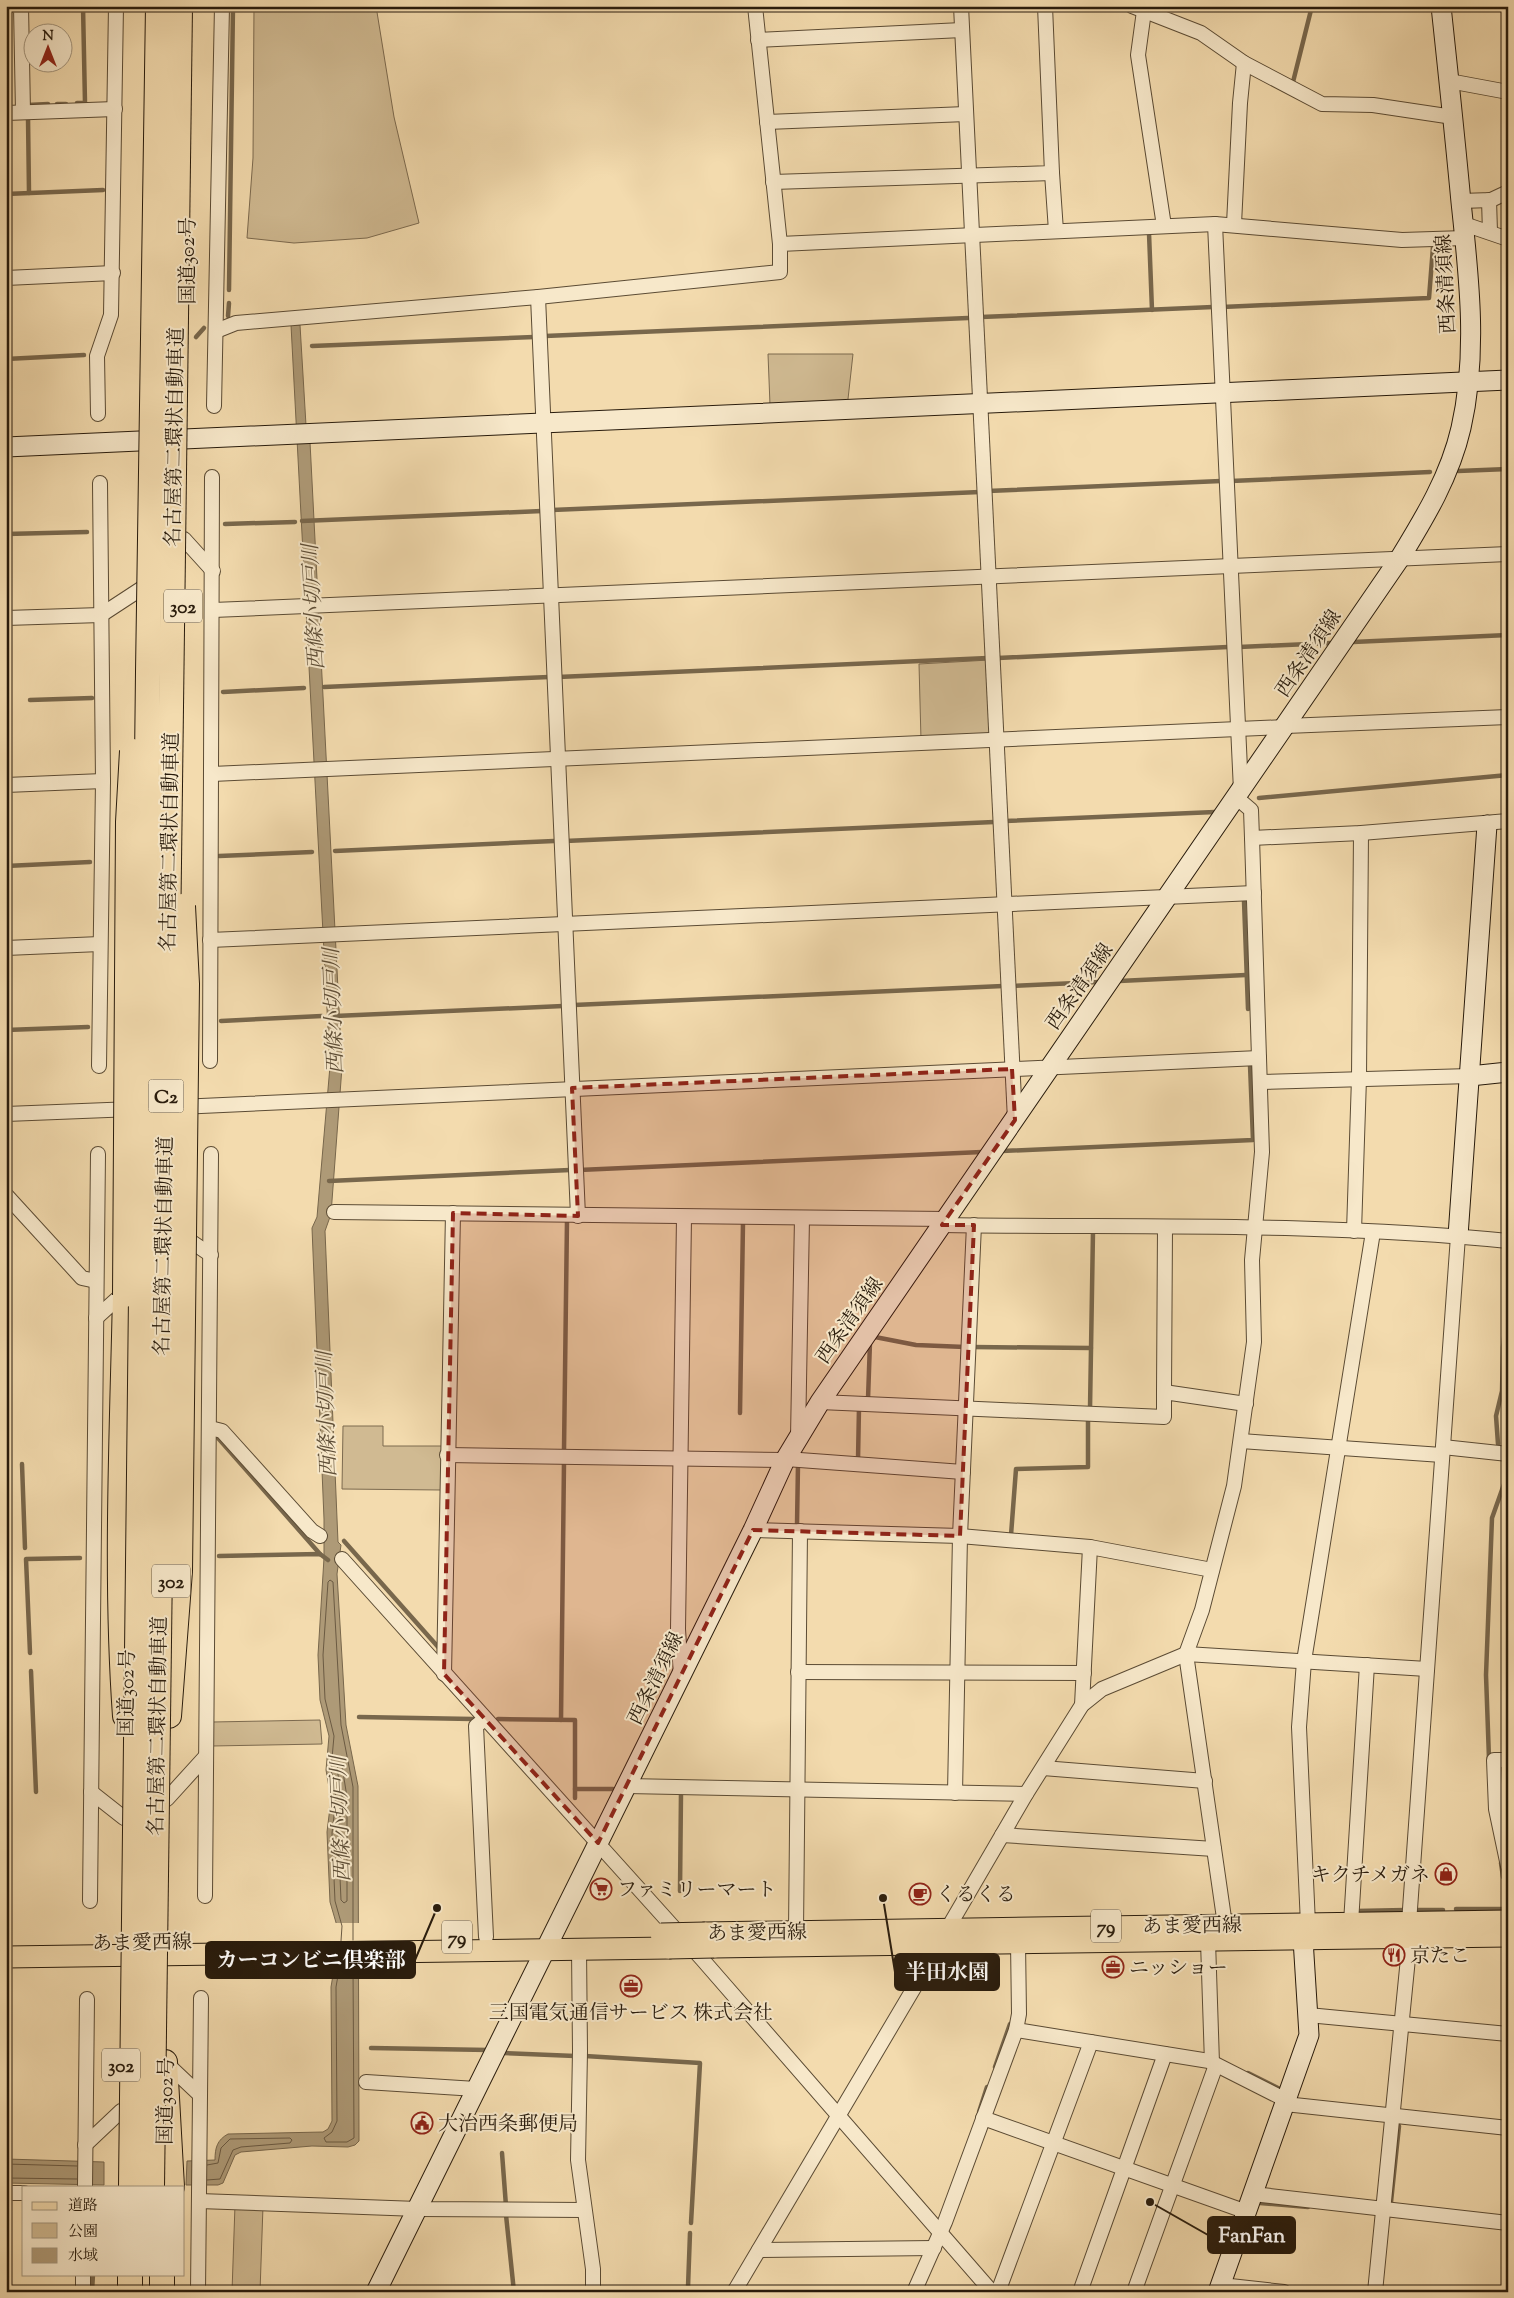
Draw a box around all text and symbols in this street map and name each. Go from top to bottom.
north arrow [22,22,72,72]
text: N [42,27,54,47]
street label: 国道302号 [175,217,204,305]
street label: 西条清須線 [1430,233,1465,335]
street label: 名古屋第二環状自動車道 [160,327,193,547]
water label: 西條小切戸川 [297,541,333,671]
road number: 302 [164,590,202,622]
street label: 西条清須線 [1270,605,1350,704]
street label: 名古屋第二環状自動車道 [155,732,188,952]
street label: 西条清須線 [1040,938,1122,1037]
water label: 西條小切戸川 [318,945,352,1074]
road number: C2 [148,1080,184,1112]
street label: 名古屋第二環状自動車道 [149,1136,182,1356]
street label: 西条清須線 [810,1272,892,1371]
water label: 西條小切戸川 [311,1348,345,1477]
road number: 302 [152,1564,190,1598]
street label: 名古屋第二環状自動車道 [143,1616,176,1836]
street label: 西条清須線 [622,1628,692,1730]
street label: 国道302号 [113,1649,144,1737]
water label: 西條小切戸川 [325,1753,359,1882]
place label: キクチメガネ [1311,1862,1430,1891]
shop icon: キクチメガネ [1434,1862,1458,1886]
supermarket icon: ファミリーマート [589,1877,613,1901]
place label: ファミリーマート [617,1877,777,1906]
cafe icon: くるくる [908,1882,932,1906]
place label: くるくる [936,1882,1016,1911]
road number: 79 [1091,1910,1121,1942]
street label: あま愛西線 [1142,1912,1242,1943]
street label: あま愛西線 [707,1919,807,1950]
road number: 79 [442,1920,472,1954]
street label: あま愛西線 [92,1929,192,1960]
callout: カーコンビニ倶楽部 [206,1942,415,1978]
restaurant icon: 京たこ [1382,1943,1406,1967]
place label: 京たこ [1410,1943,1470,1972]
text: カーコンビニ倶楽部 [217,1947,406,1977]
callout: 半田水園 [895,1954,999,1990]
office icon: ニッショー [1101,1955,1125,1979]
place label: ニッショー [1129,1955,1228,1984]
text: 半田水園 [905,1959,989,1989]
office icon: 三国電気通信サービス 株式会社 [619,1974,643,1998]
place label: 三国電気通信サービス 株式会社 [489,2000,773,2029]
road number: 302 [102,2048,140,2082]
street label: 国道302号 [152,2057,183,2145]
public building icon: 大治西条郵便局 [410,2111,434,2135]
place label: 大治西条郵便局 [438,2111,578,2140]
legend [22,2186,185,2276]
text: 道路 [68,2196,98,2217]
callout: FanFan [1208,2217,1295,2253]
text: 公園 [68,2222,98,2243]
text: FanFan [1219,2222,1286,2252]
text: 水域 [68,2246,98,2267]

